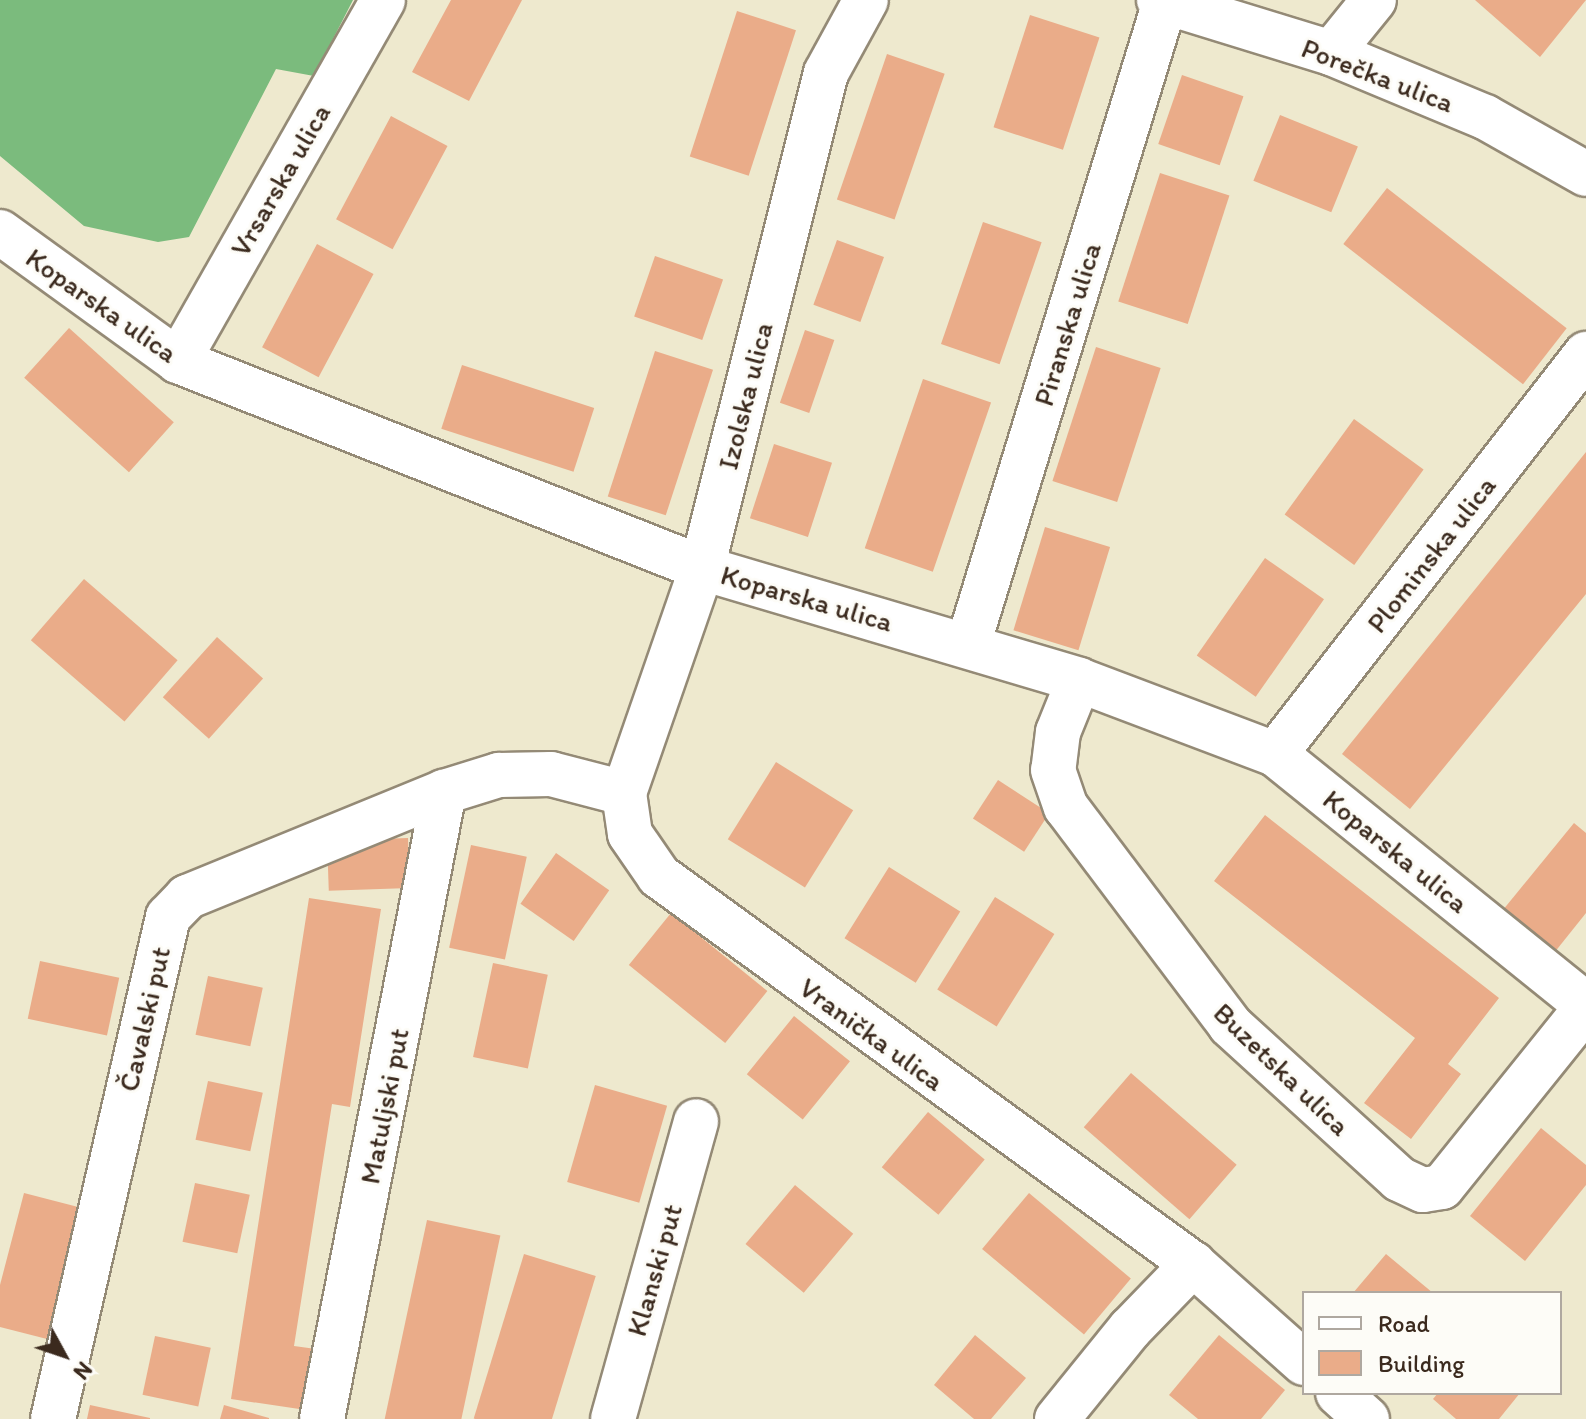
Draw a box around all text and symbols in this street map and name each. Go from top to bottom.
street label: Porečka ulica [1297,31,1459,119]
street label: Vrsarska ulica [223,98,337,262]
street label: Piranska ulica [1026,238,1108,410]
street label: Koparska ulica [20,240,184,370]
street label: Izolska ulica [711,319,779,473]
street label: Plominska ulica [1360,469,1502,639]
street label: Koparska ulica [717,557,897,639]
street label: Koparska ulica [1317,782,1475,920]
street label: Čavalski put [111,943,177,1095]
street label: Vranička ulica [793,970,951,1098]
street label: Buzetska ulica [1207,996,1357,1142]
street label: Matuljski put [352,1025,416,1187]
street label: Klanski put [619,1200,689,1340]
legend [1302,1291,1562,1395]
text: Road [1378,1309,1430,1338]
north arrow [24,1315,104,1395]
text: Building [1378,1349,1465,1378]
text: N [68,1356,98,1385]

